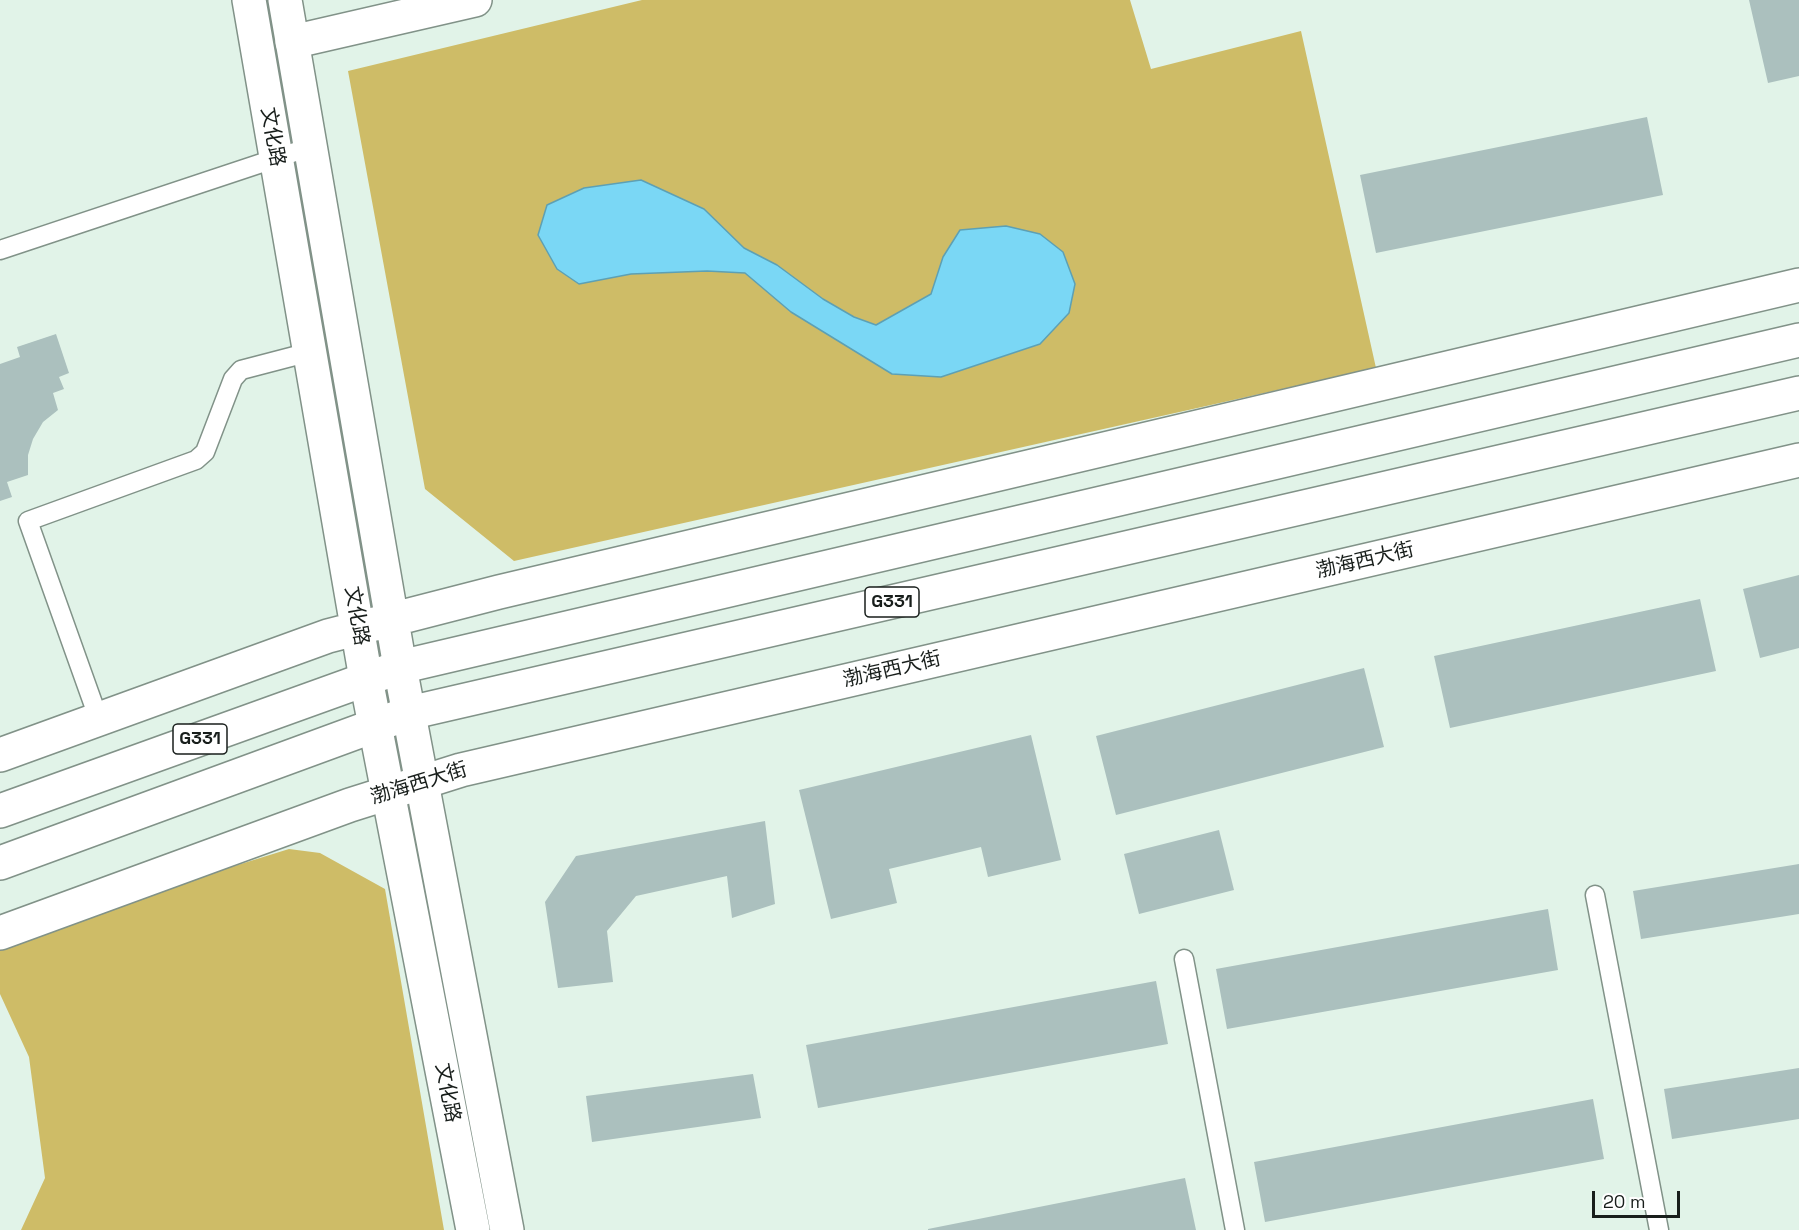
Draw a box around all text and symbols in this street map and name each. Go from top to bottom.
street label: 文化路 [255,105,289,169]
street label: 渤海西大街 [1314,538,1416,584]
street label: 文化路 [339,584,373,648]
road number: G331 [865,587,919,617]
street label: 渤海西大街 [841,647,943,693]
road number: G331 [173,724,227,754]
street label: 渤海西大街 [368,758,470,810]
street label: 文化路 [429,1061,465,1125]
scale bar [1595,1179,1684,1217]
text: 20 m [1603,1190,1646,1213]

